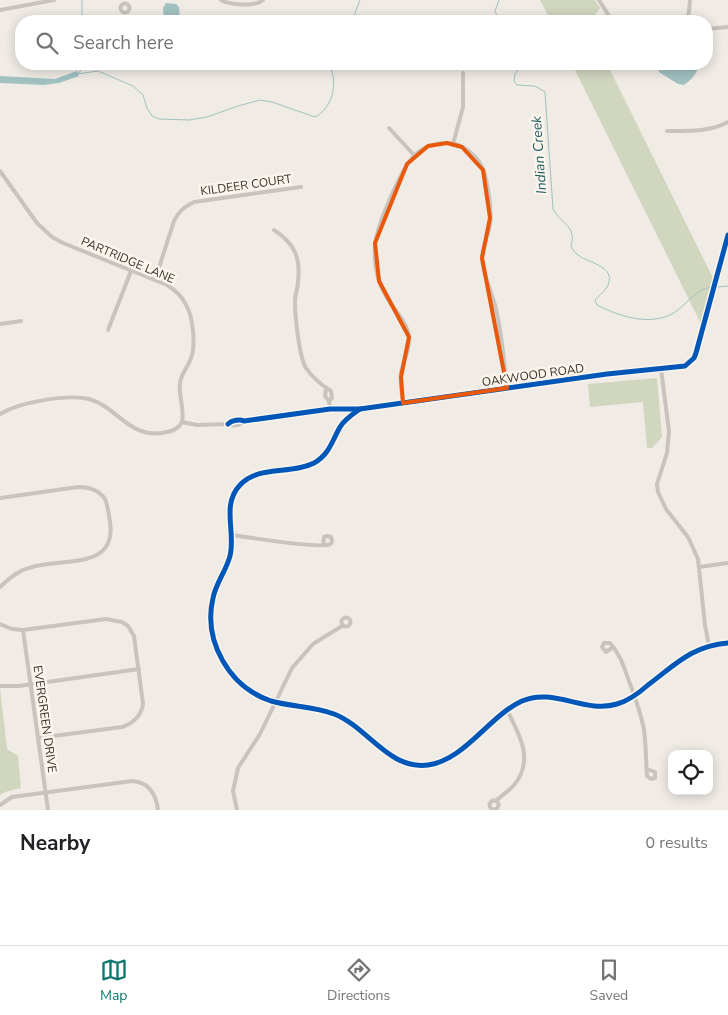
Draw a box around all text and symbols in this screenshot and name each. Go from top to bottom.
search box [15,15,713,70]
icon: search [33,29,61,57]
text: Search here [73,30,174,56]
water label: Indian Creek [527,114,551,195]
street label: KILDEER COURT [199,171,293,199]
street label: PARTRIDGE LANE [79,233,177,287]
street label: OAKWOOD ROAD [481,360,585,390]
street label: EVERGREEN DRIVE [30,664,60,774]
map controls [668,750,713,795]
button: locate [668,750,713,795]
text: Nearby [20,829,90,857]
text: 0 results [646,832,708,854]
tab: Map [100,956,128,1005]
tab: Directions [327,956,390,1005]
tab: Saved [590,956,628,1005]

